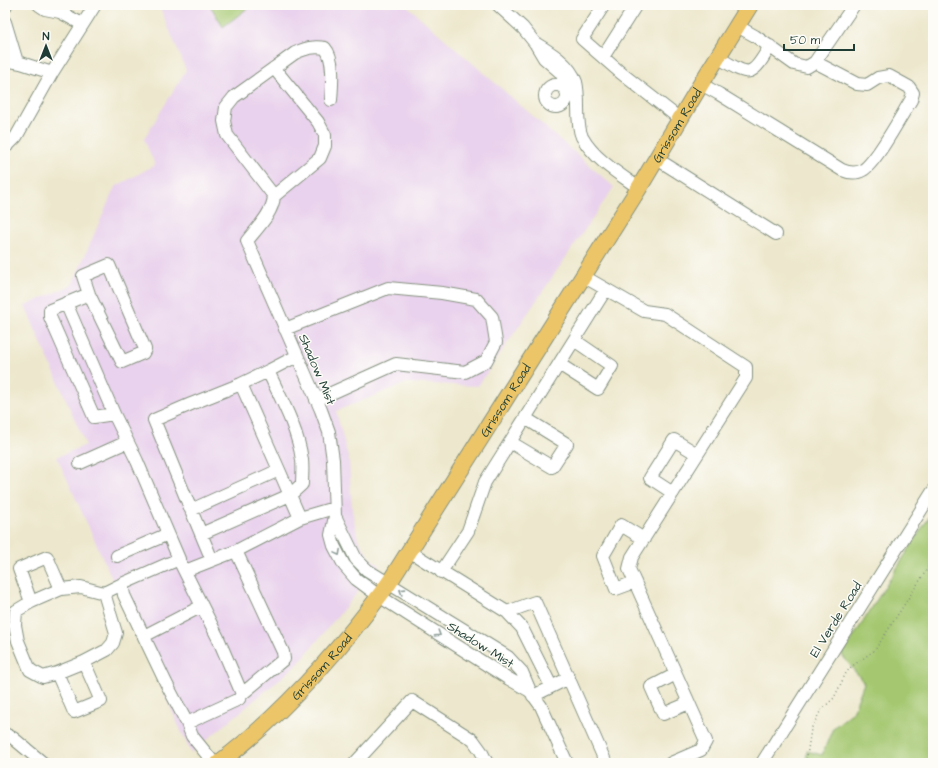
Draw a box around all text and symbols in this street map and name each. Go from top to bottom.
north arrow [26,26,66,66]
scale bar [784,26,854,52]
text: N [43,29,50,44]
text: 50 m [790,32,821,49]
street label: Grissom Road [648,85,707,166]
street label: Shadow Mist [294,331,340,408]
street label: Grissom Road [476,360,536,441]
one-way arrow [333,549,341,557]
street label: El Verde Road [805,578,866,661]
one-way arrow [400,589,407,596]
street label: Shadow Mist [444,617,518,673]
one-way arrow [434,629,441,636]
street label: Grissom Road [287,630,357,704]

